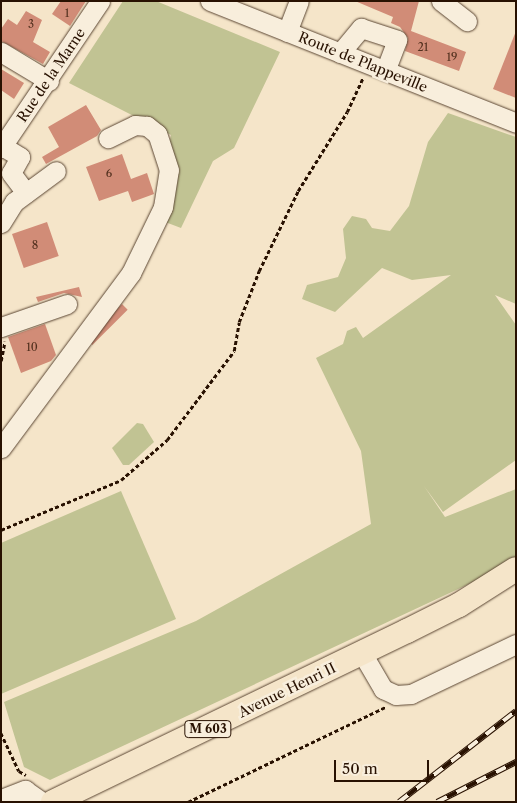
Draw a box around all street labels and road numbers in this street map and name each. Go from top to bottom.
street label: Rue de la Marne [13,25,89,125]
street label: Route de Plappeville [296,28,430,96]
street label: Avenue Henri II [236,659,338,721]
road number: M 603 [184,720,232,739]

